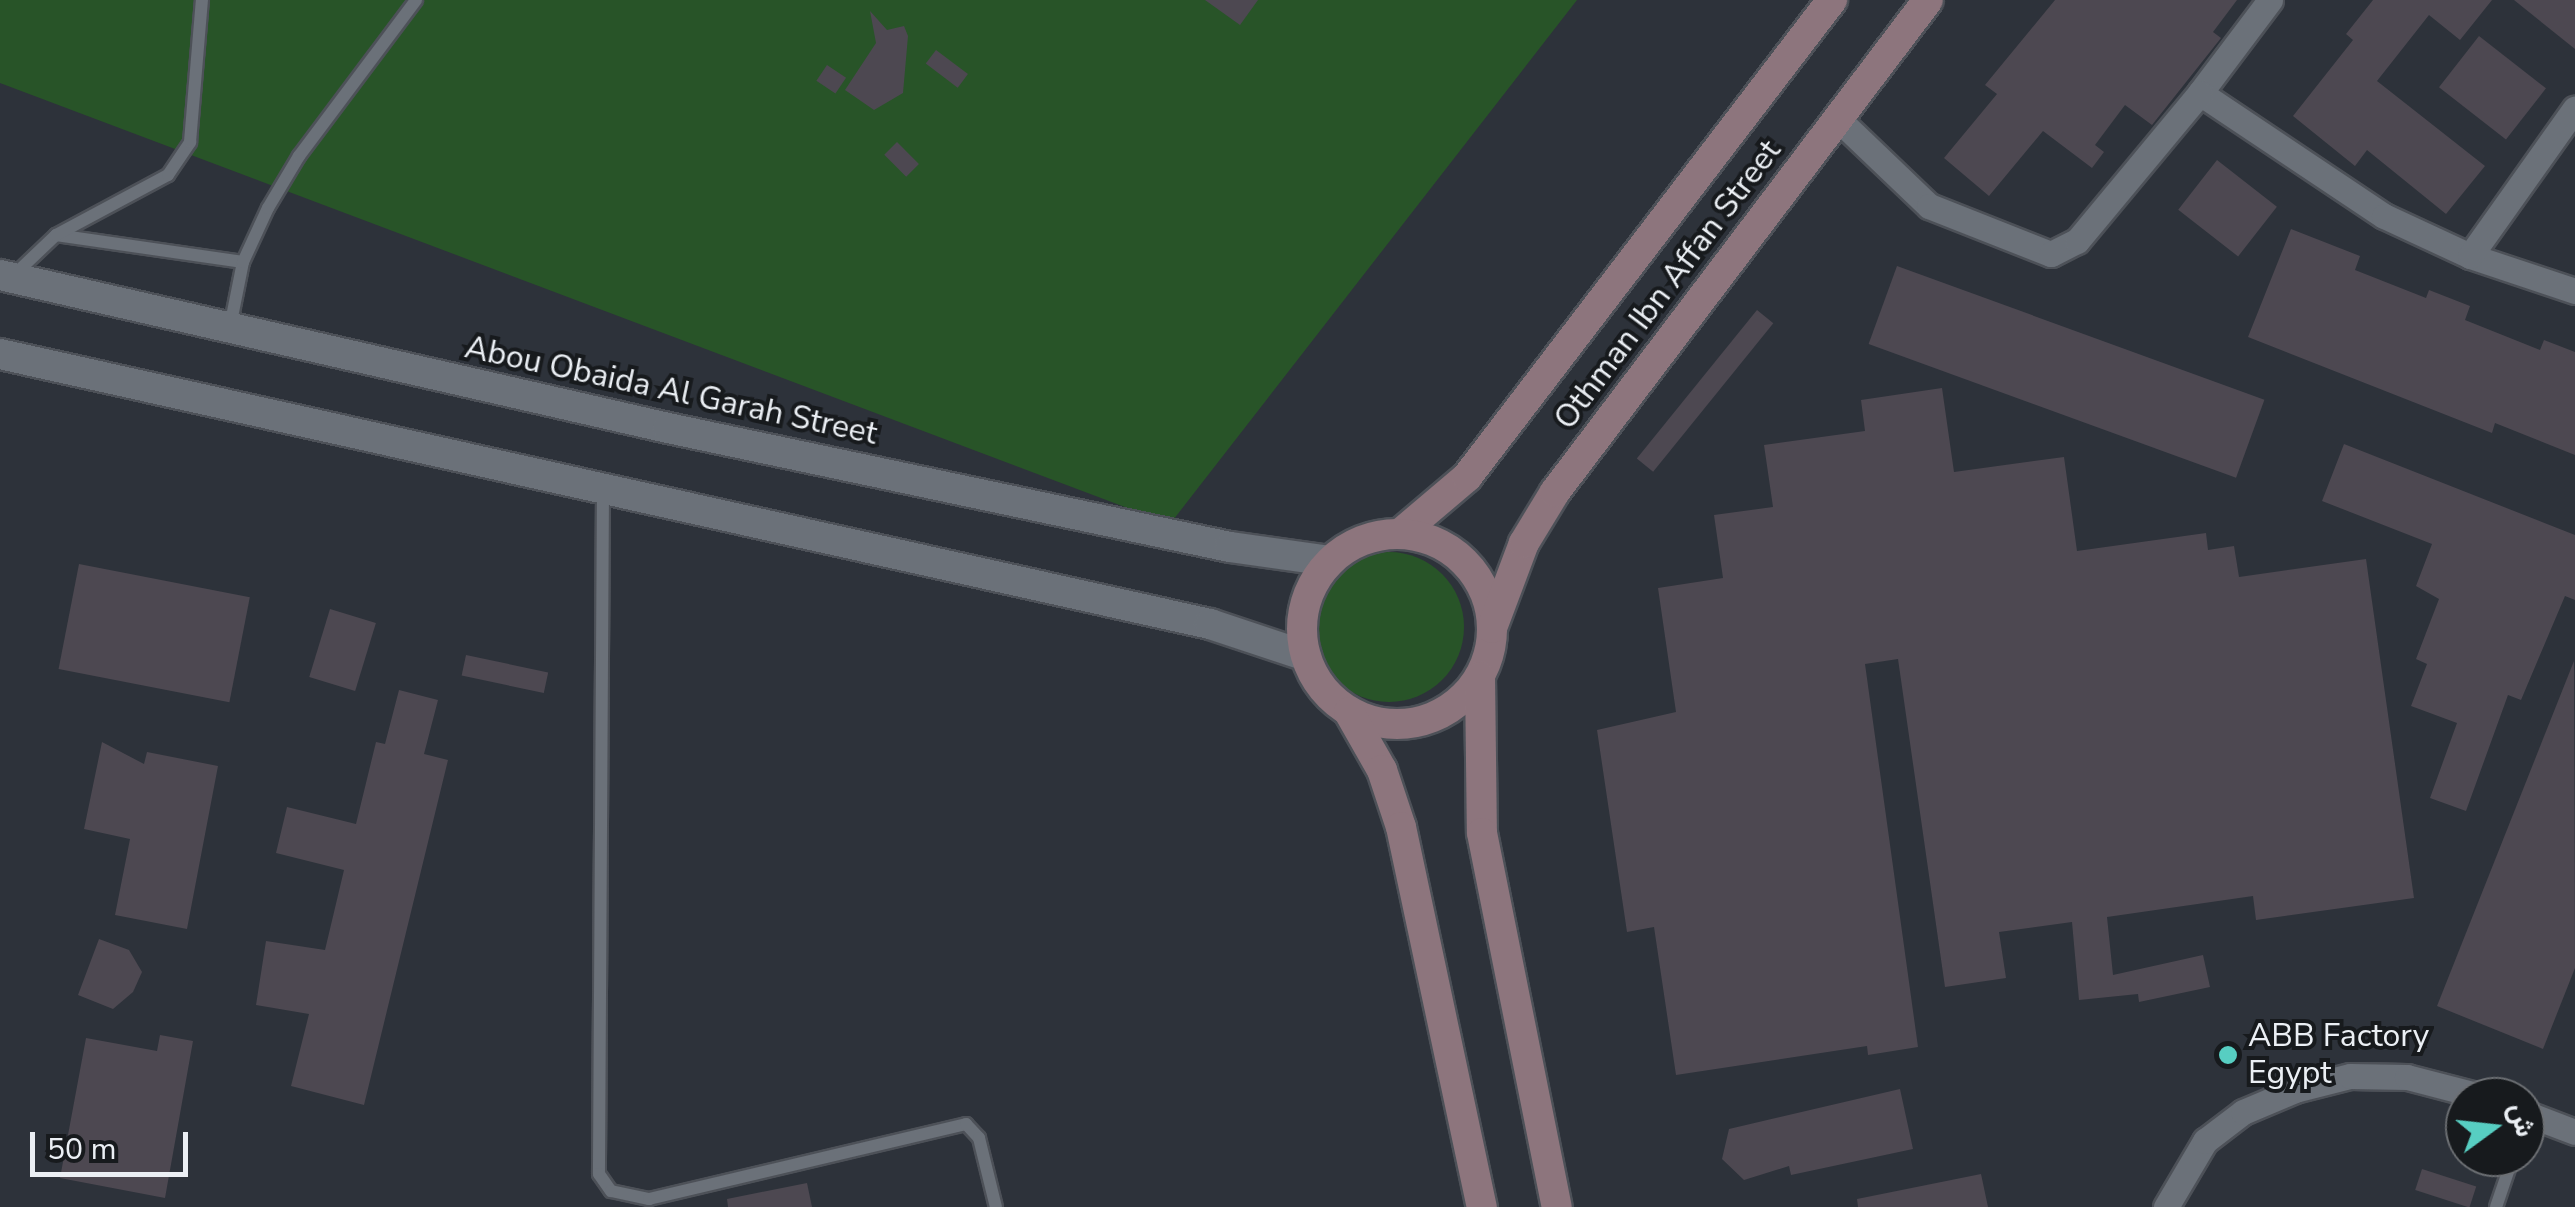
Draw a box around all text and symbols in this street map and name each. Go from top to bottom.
street label: Othman Ibn Affan Street [1547,133,1789,437]
street label: Abou Obaida Al Garah Street [461,329,881,453]
place label: ABB Factory Egypt [2248,1018,2429,1093]
marker: ABB Factory Egypt [2217,1044,2239,1066]
north arrow [2445,1077,2545,1177]
text: ش [2499,1099,2545,1141]
scale bar [35,1112,192,1174]
text: 50 m [47,1129,116,1170]

